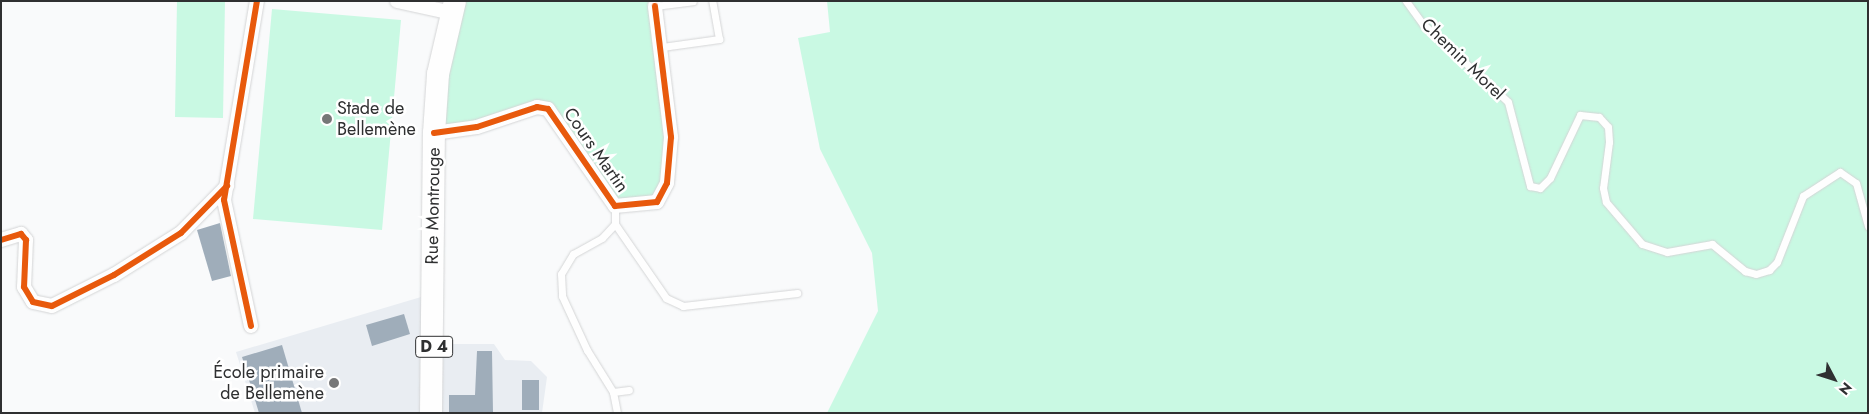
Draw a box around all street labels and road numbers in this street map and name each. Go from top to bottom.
street label: Chemin Morel [1417,14,1509,104]
street label: Cours Martin [559,104,633,196]
street label: Rue Montrouge [421,147,445,265]
road number: D 4 [414,334,454,361]

